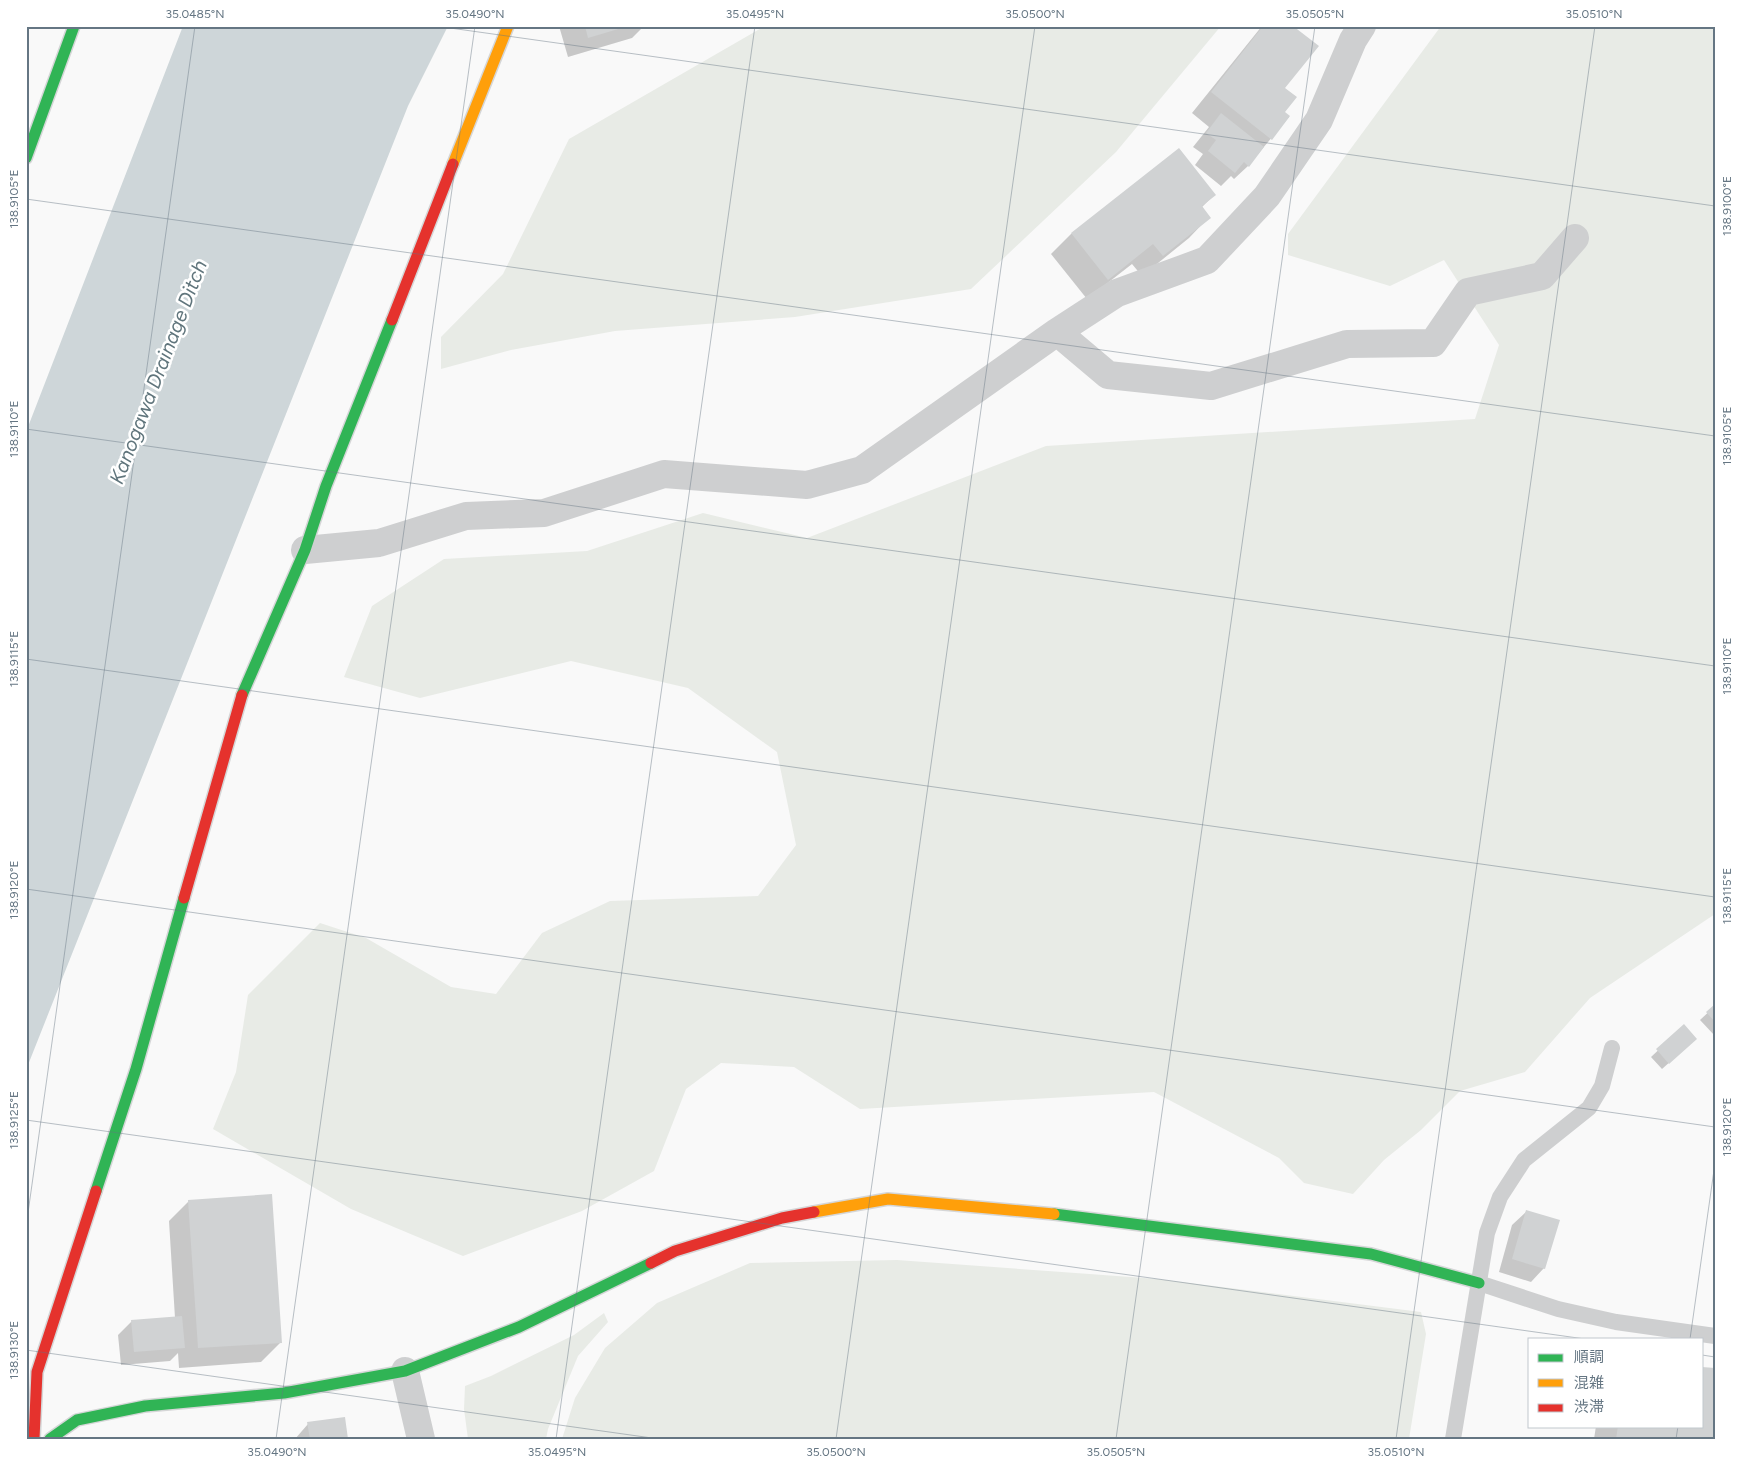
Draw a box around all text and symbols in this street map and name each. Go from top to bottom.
text: 35.0485°N [165,7,225,21]
text: 35.0490°N [445,7,505,21]
text: 35.0495°N [726,7,784,21]
text: 35.0500°N [1005,7,1065,21]
text: 35.0505°N [1286,7,1344,21]
text: 35.0510°N [1566,7,1622,21]
text: 138.9105°E [7,169,21,229]
text: 138.9100°E [1720,176,1734,236]
water label: Kanogawa Drainage Ditch [104,257,212,487]
text: 138.9110°E [7,400,21,458]
text: 138.9105°E [1720,406,1734,466]
text: 138.9115°E [7,631,21,687]
text: 138.9110°E [1720,637,1734,695]
text: 138.9120°E [7,860,21,920]
text: 138.9115°E [1720,868,1734,924]
text: 138.9125°E [7,1091,21,1149]
text: 138.9120°E [1720,1097,1734,1157]
text: 138.9130°E [7,1321,21,1379]
legend [1528,1338,1704,1428]
text: 順調 [1574,1348,1604,1366]
text: 混雑 [1574,1374,1604,1392]
text: 渋滞 [1574,1398,1604,1416]
text: 35.0490°N [247,1445,307,1459]
text: 35.0495°N [528,1445,586,1459]
text: 35.0500°N [806,1445,866,1459]
text: 35.0505°N [1087,1445,1145,1459]
text: 35.0510°N [1368,1445,1424,1459]

